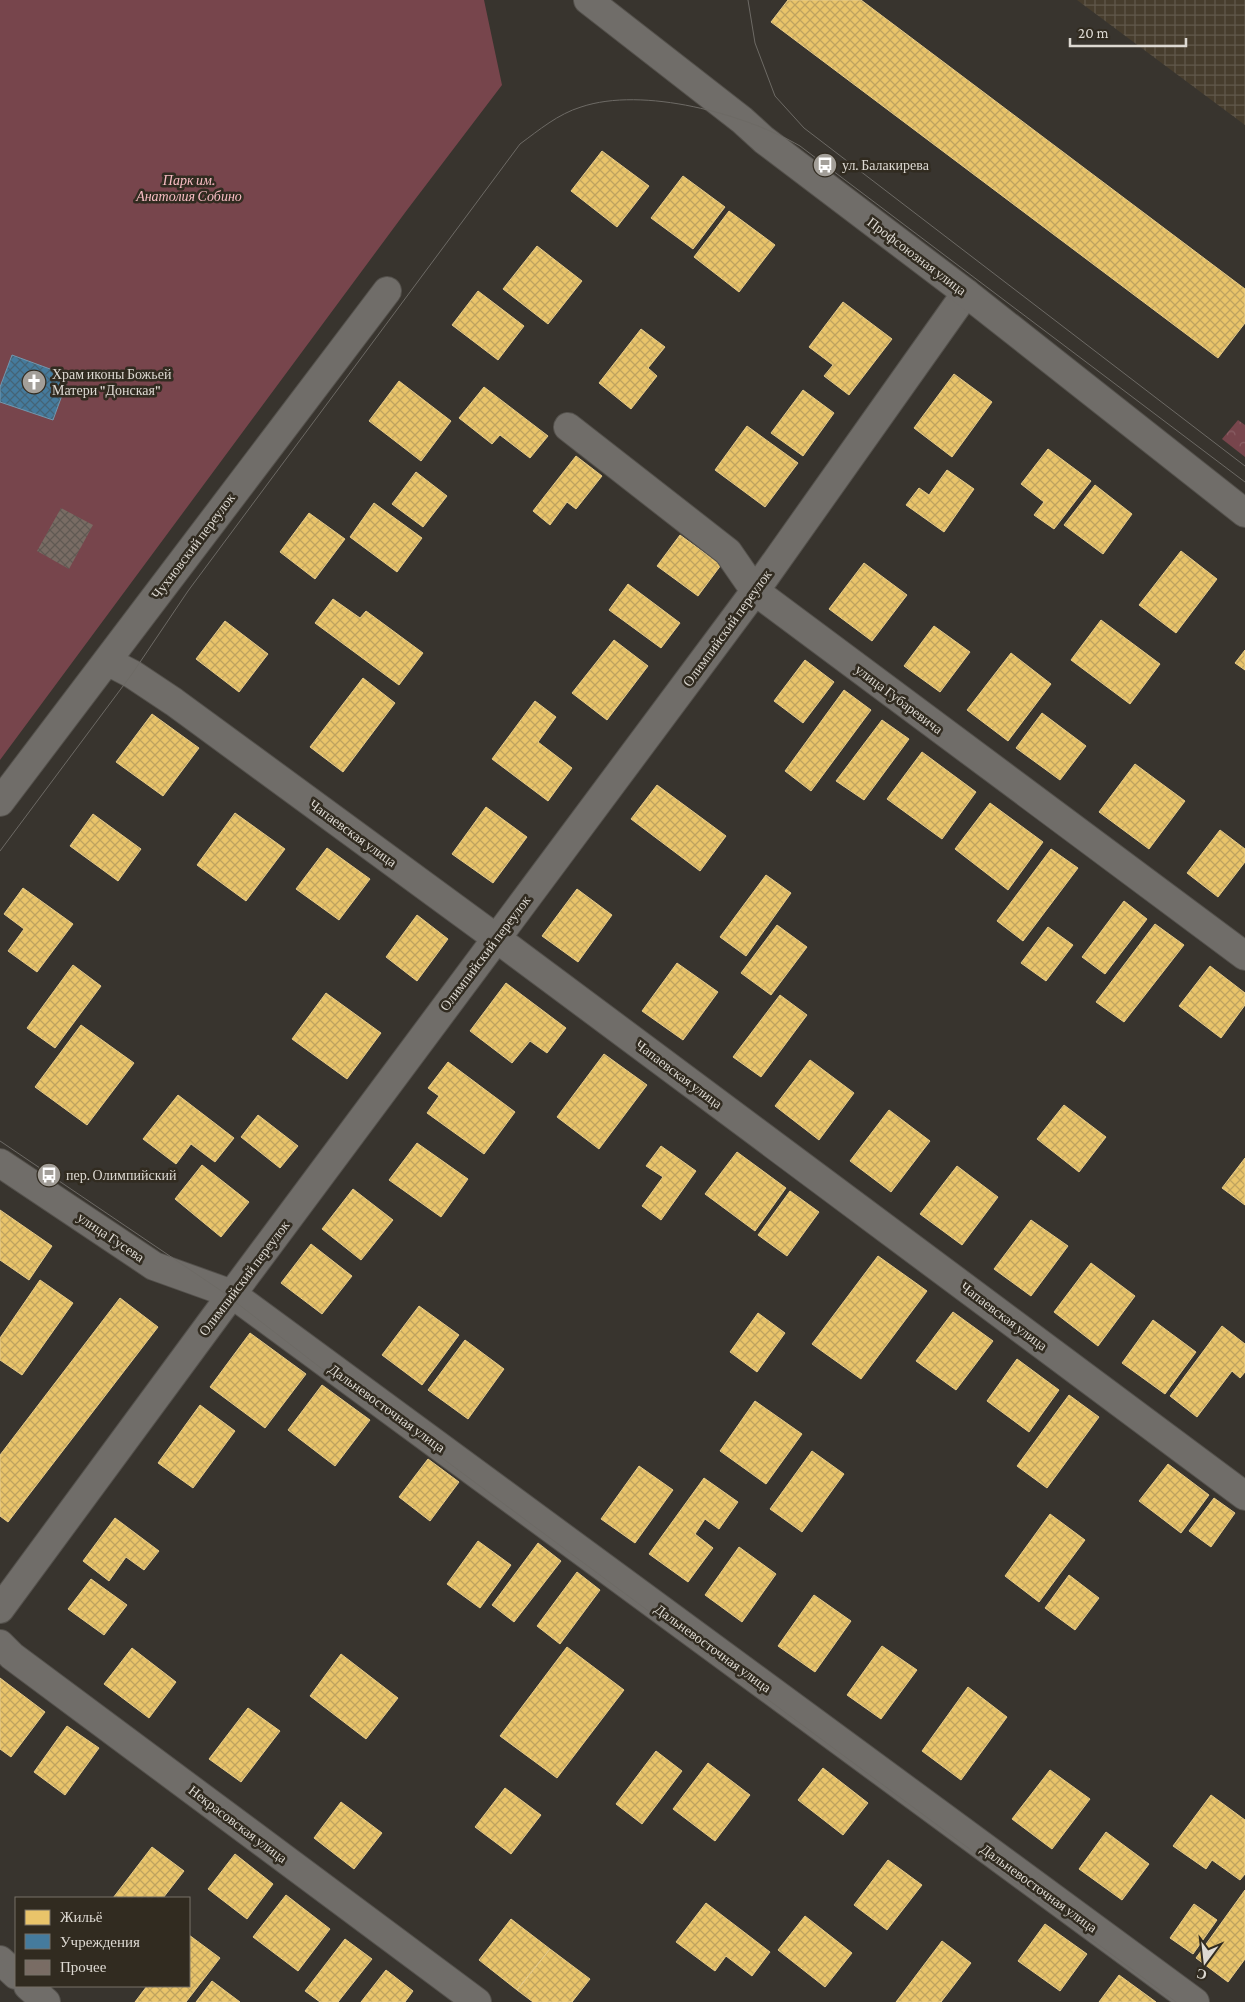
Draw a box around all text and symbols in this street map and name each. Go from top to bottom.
scale bar [1070,15,1186,47]
text: 20 m [1078,25,1109,41]
bus stop icon: ул. Балакирева [812,152,838,178]
place label: ул. Балакирева [842,157,930,173]
park label: Парк им. Анатолия Собино [135,172,242,204]
street label: Профсоюзная улица [864,214,970,299]
place label: Храм иконы Божьей Матери "Донская" [52,366,172,398]
church icon: Храм иконы Божьей Матери "Донская" [21,369,47,395]
street label: Чухновский переулок [148,490,238,602]
street label: Олимпийский переулок [679,566,775,689]
street label: улица Губаревича [852,661,947,738]
street label: Чапаевская улица [306,796,400,871]
street label: Олимпийский переулок [436,892,534,1014]
street label: Чапаевская улица [633,1036,726,1112]
bus stop icon: пер. Олимпийский [36,1162,62,1188]
place label: пер. Олимпийский [66,1167,177,1183]
street label: улица Гусева [75,1209,148,1266]
street label: Олимпийский переулок [195,1217,293,1339]
street label: Чапаевская улица [958,1278,1051,1354]
street label: Дальневосточная улица [326,1360,449,1456]
street label: Дальневосточная улица [652,1600,775,1696]
street label: Некрасовская улица [186,1782,291,1867]
street label: Дальневосточная улица [978,1840,1101,1936]
legend [15,1897,190,1987]
text: Жильё [60,1909,103,1925]
text: Учреждения [60,1934,140,1950]
north arrow [1180,1937,1230,1987]
text: Прочее [60,1959,107,1975]
text: С [1195,1966,1209,1984]

